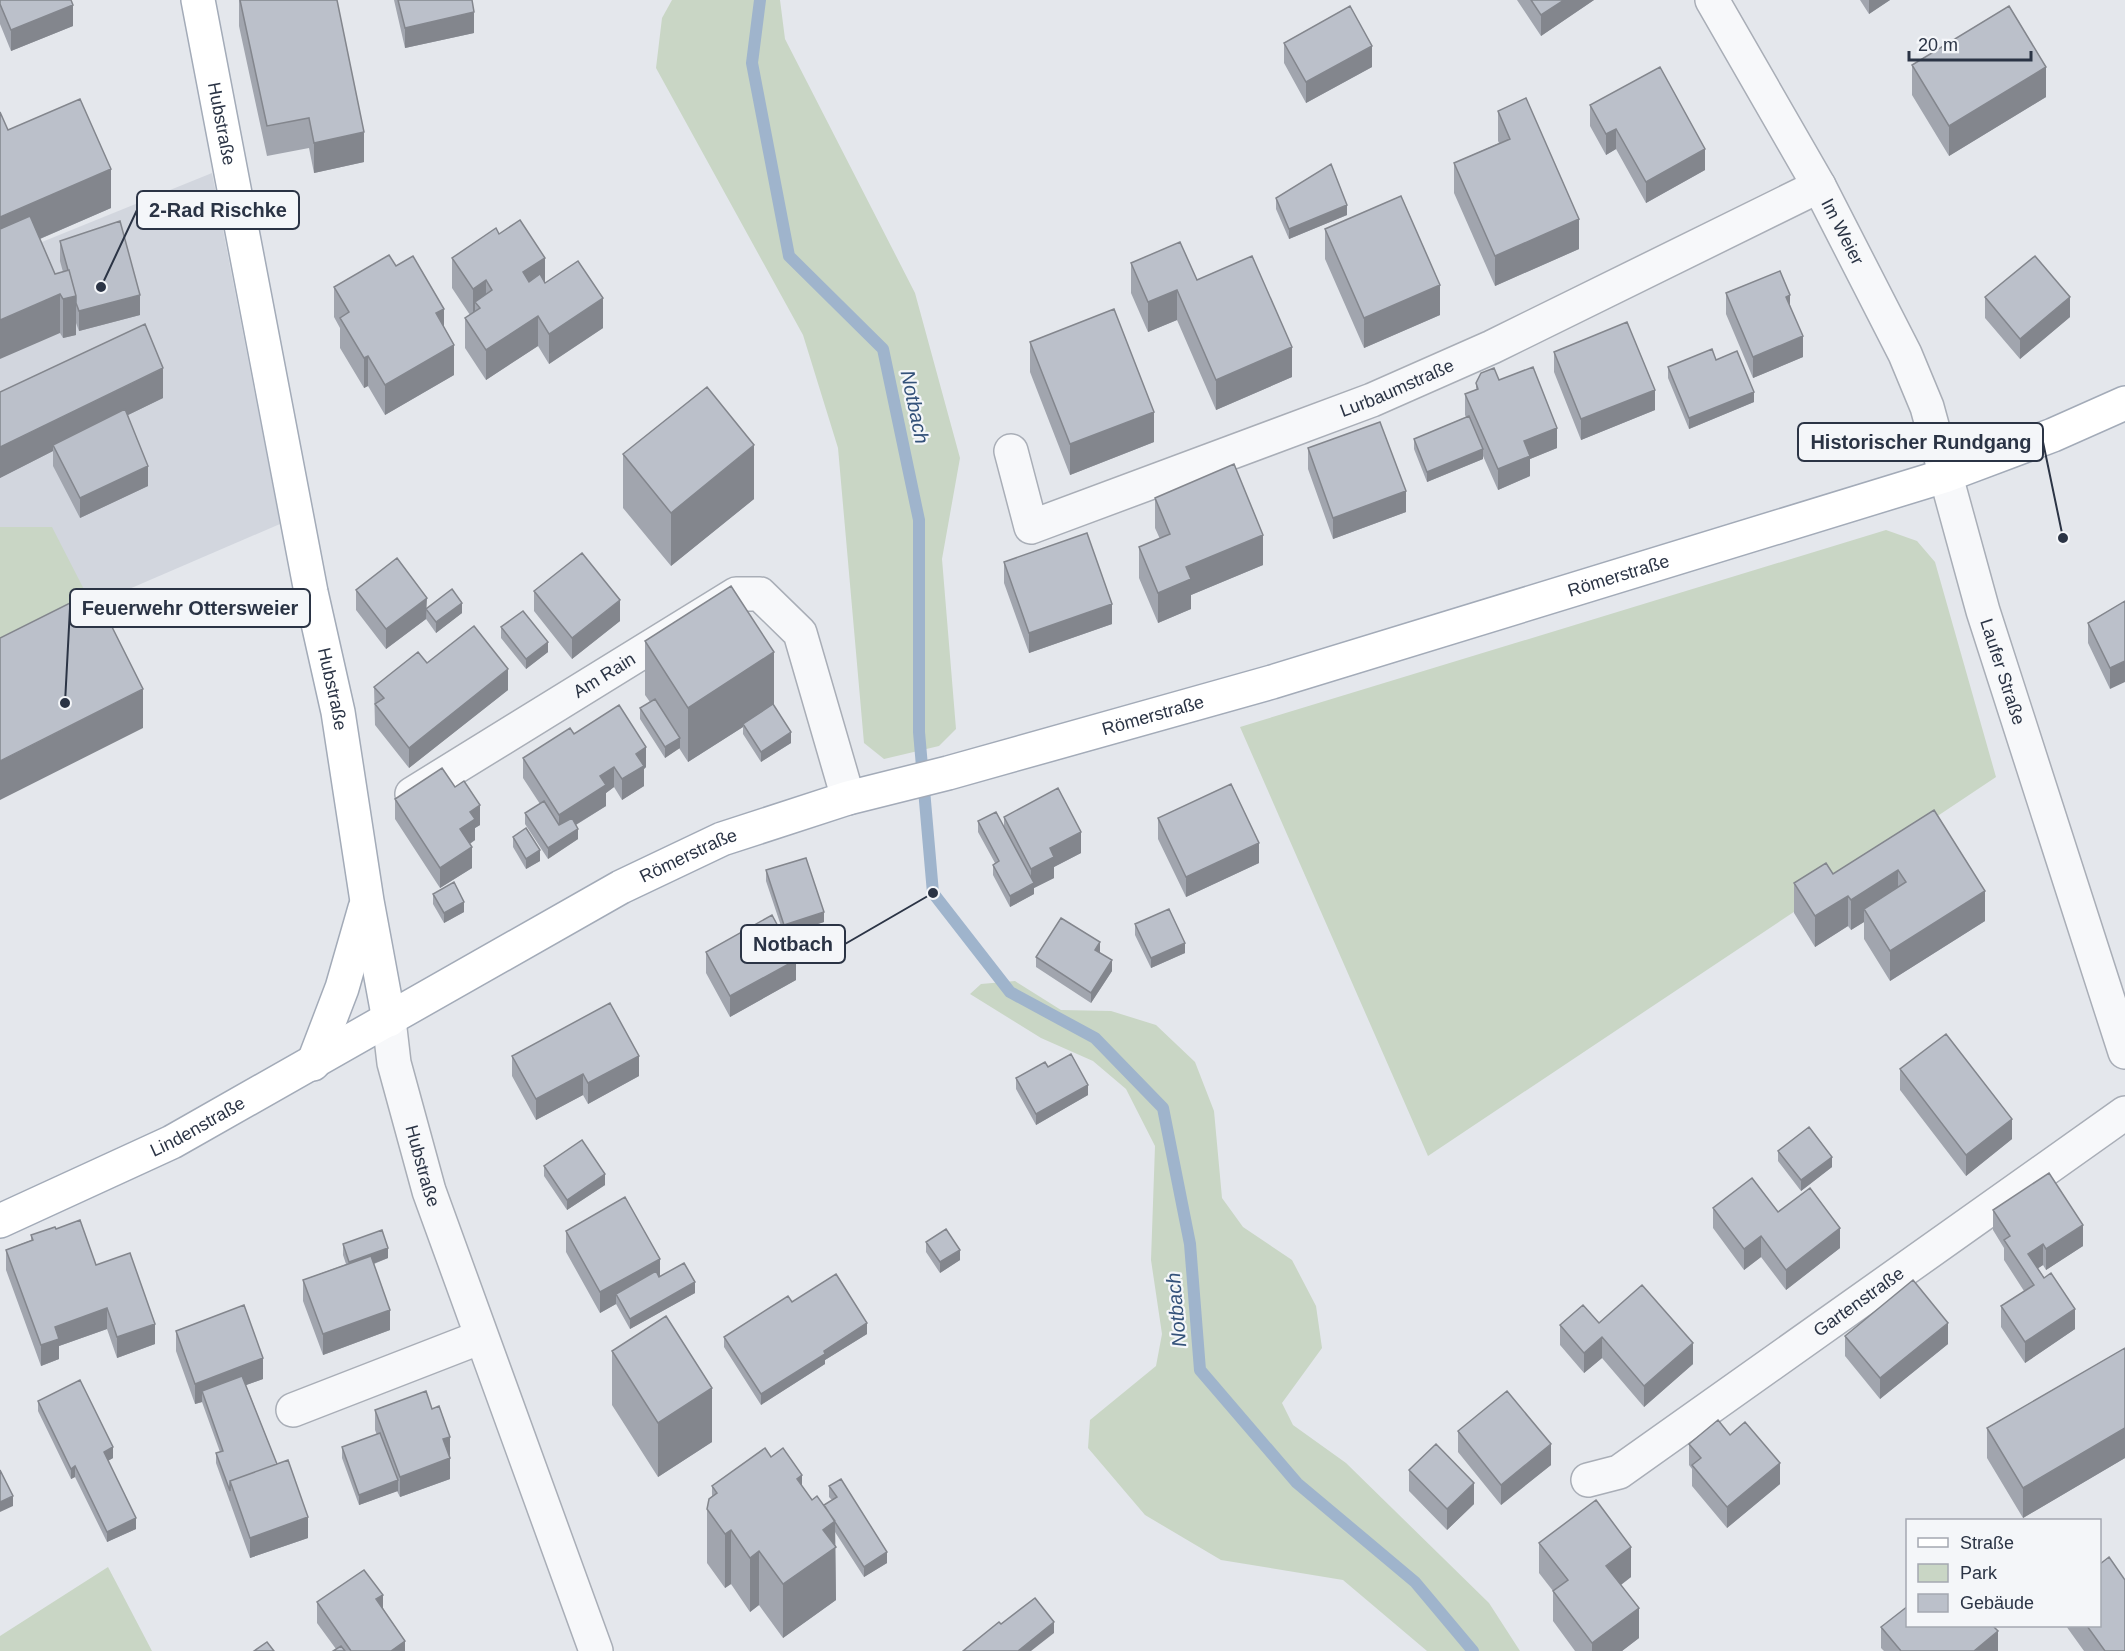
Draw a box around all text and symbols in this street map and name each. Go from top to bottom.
scale bar [1909,24,2030,62]
text: 20 m [1918,35,1958,55]
street label: Hubstraße [204,81,239,167]
callout: 2-Rad Rischke [137,191,299,229]
street label: Im Weier [1817,195,1868,268]
text: 2-Rad Rischke [149,199,287,221]
street label: Lurbaumstraße [1337,355,1457,421]
water label: Notbach [896,368,934,446]
callout: Historischer Rundgang [1798,423,2043,461]
text: Historischer Rundgang [1810,431,2032,453]
street label: Römerstraße [1565,551,1672,601]
callout: Feuerwehr Ottersweier [70,589,310,627]
text: Feuerwehr Ottersweier [82,597,299,619]
street label: Laufer Straße [1976,616,2029,727]
street label: Hubstraße [314,646,351,732]
street label: Am Rain [570,649,639,702]
street label: Römerstraße [1100,692,1206,739]
street label: Römerstraße [636,825,739,887]
callout: Notbach [741,925,845,963]
text: Notbach [753,933,833,955]
street label: Lindenstraße [147,1093,248,1161]
street label: Hubstraße [401,1123,444,1209]
street label: Gartenstraße [1810,1263,1908,1341]
water label: Notbach [1162,1272,1190,1348]
legend [1906,1519,2101,1627]
text: Straße [1960,1533,2014,1553]
text: Park [1960,1563,1998,1583]
text: Gebäude [1960,1593,2034,1613]

